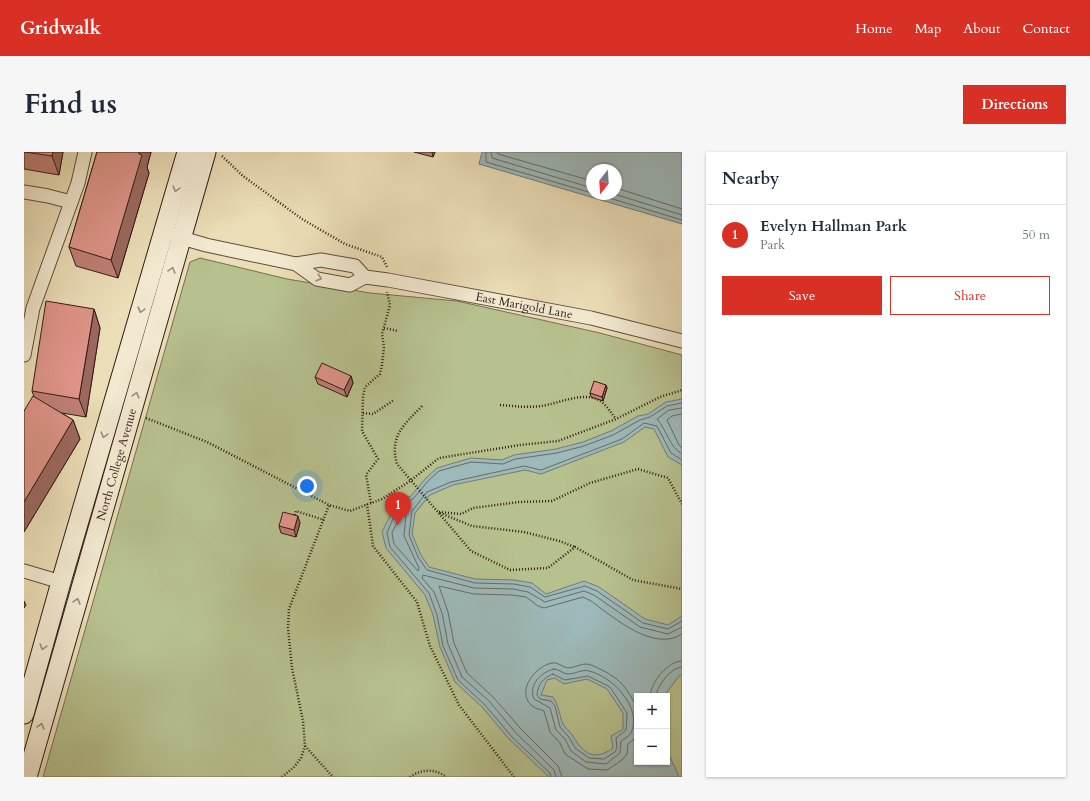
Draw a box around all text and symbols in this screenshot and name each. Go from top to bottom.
text: Gridwalk [20,15,101,41]
text: Home [855,19,893,38]
text: Map [915,19,941,38]
text: About [963,19,1000,38]
text: Contact [1022,19,1070,38]
text: Find us [24,85,117,123]
button: Directions [963,85,1066,124]
north arrow [586,164,622,200]
text: Nearby [722,167,779,190]
one-way arrow [172,186,181,193]
text: Evelyn Hallman Park [760,216,907,236]
text: 1 [732,226,738,244]
text: 50 m [1022,226,1050,244]
text: Park [760,236,785,254]
one-way arrow [167,267,176,274]
one-way arrow [316,273,323,282]
button: Save [722,276,882,315]
button: Share [890,276,1050,315]
street label: East Marigold Lane [474,289,574,322]
one-way arrow [137,307,145,313]
one-way arrow [131,392,140,399]
street label: North College Avenue [93,406,140,523]
one-way arrow [100,431,109,438]
your location [297,476,317,496]
pin: 1 [385,492,411,525]
one-way arrow [72,598,81,605]
one-way arrow [39,644,47,650]
map controls [634,693,670,765]
button: + [634,693,670,729]
one-way arrow [36,723,45,730]
button: − [634,729,670,765]

